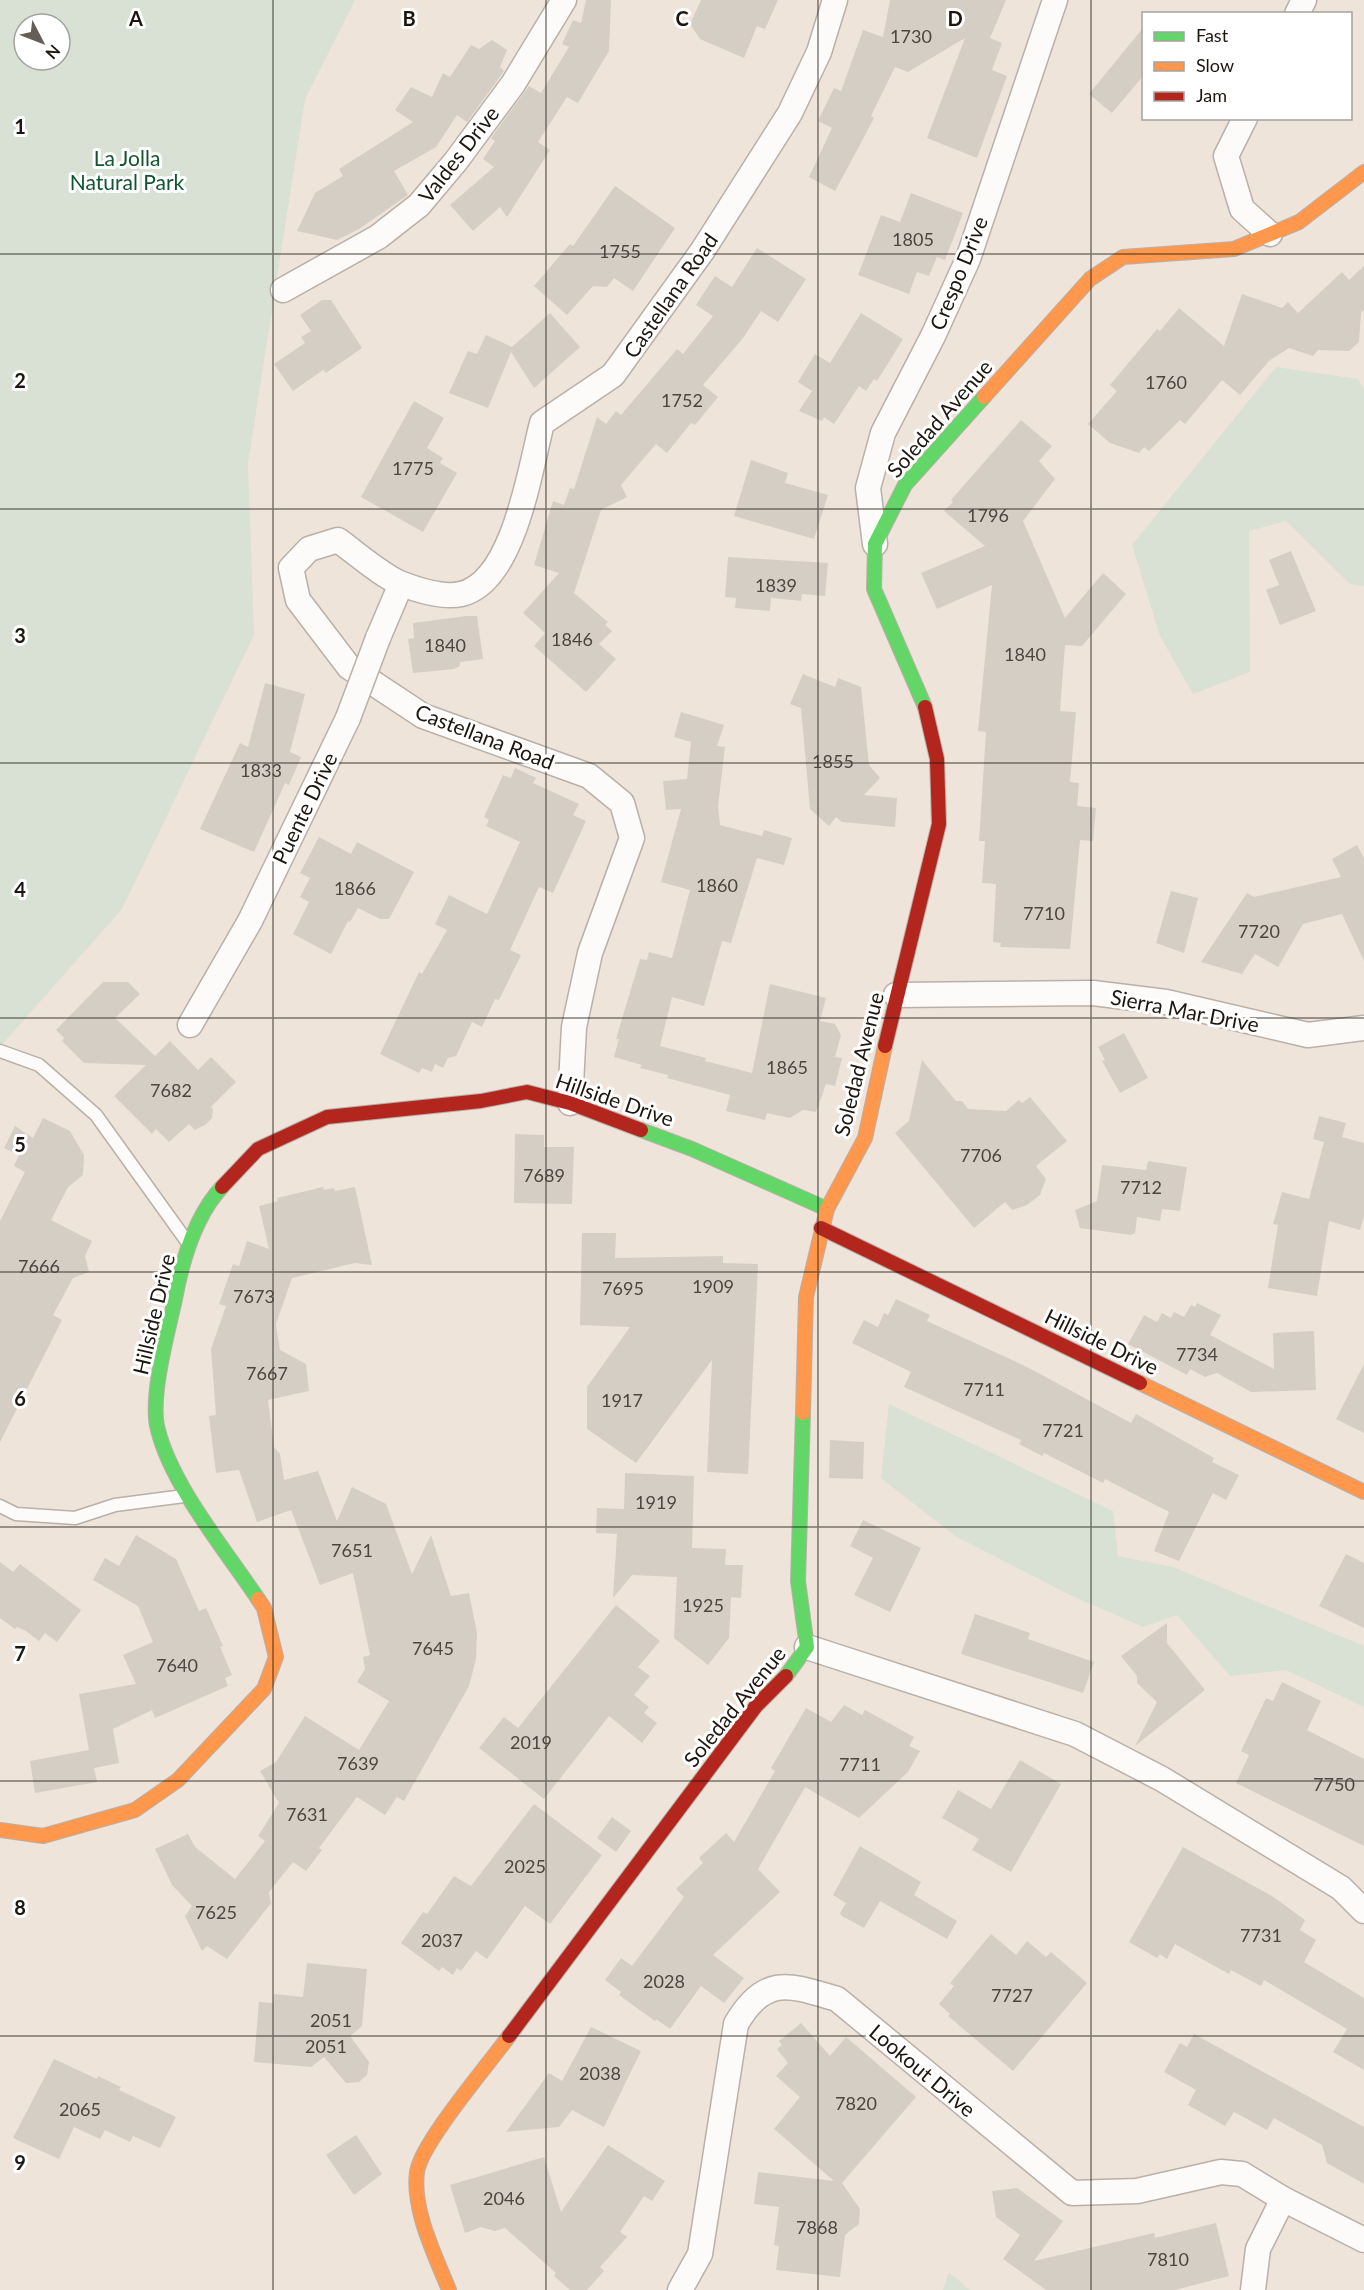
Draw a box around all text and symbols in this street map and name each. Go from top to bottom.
text: A [128,6,143,30]
text: B [402,6,416,30]
text: C [675,6,689,30]
text: D [947,6,963,30]
north arrow [12,12,72,72]
legend [1142,12,1352,120]
text: Fast [1196,24,1229,46]
house number: 1730 [890,25,932,47]
text: N [42,41,65,63]
text: Slow [1196,54,1234,76]
text: Jam [1196,84,1227,106]
street label: Valdes Drive [413,101,503,207]
text: 1 [14,114,26,138]
park label: La Jolla Natural Park [70,145,185,194]
street label: Crespo Drive [924,212,992,334]
street label: Castellana Road [618,228,722,362]
house number: 1805 [892,228,934,250]
house number: 1755 [599,240,641,262]
street label: Soledad Avenue [881,354,997,482]
text: 2 [14,368,26,392]
house number: 1760 [1145,371,1187,393]
house number: 1752 [661,389,703,411]
house number: 1775 [392,457,434,479]
house number: 1796 [967,504,1009,526]
house number: 1839 [755,574,797,596]
text: 3 [14,623,26,647]
house number: 1846 [551,628,593,650]
house number: 1840 [424,634,466,656]
house number: 1840 [1004,643,1046,665]
street label: Castellana Road [412,698,558,774]
street label: Puente Drive [266,748,342,868]
house number: 1855 [812,750,854,772]
house number: 1833 [240,759,282,781]
house number: 1860 [696,874,738,896]
text: 4 [14,877,26,901]
house number: 1866 [334,877,376,899]
house number: 7710 [1023,902,1065,924]
house number: 7720 [1238,920,1280,942]
street label: Sierra Mar Drive [1109,983,1261,1037]
street label: Soledad Avenue [828,989,888,1139]
house number: 1865 [766,1056,808,1078]
street label: Hillside Drive [553,1067,677,1131]
house number: 7682 [150,1079,192,1101]
text: 5 [14,1132,26,1156]
house number: 7706 [960,1144,1002,1166]
house number: 7689 [523,1164,565,1186]
house number: 7712 [1120,1176,1162,1198]
street label: Hillside Drive [127,1251,179,1377]
house number: 7666 [18,1255,60,1277]
house number: 1909 [692,1275,734,1297]
house number: 7695 [602,1277,644,1299]
house number: 7673 [233,1285,275,1307]
street label: Hillside Drive [1041,1303,1163,1379]
house number: 7734 [1176,1343,1218,1365]
house number: 7667 [246,1362,288,1384]
house number: 7711 [963,1378,1005,1400]
text: 6 [14,1386,26,1410]
house number: 1917 [601,1389,643,1411]
house number: 7721 [1042,1419,1084,1441]
house number: 1919 [635,1491,677,1513]
house number: 7651 [331,1539,373,1561]
house number: 1925 [682,1594,724,1616]
house number: 7645 [412,1637,454,1659]
text: 7 [14,1641,26,1665]
street label: Soledad Avenue [678,1641,790,1771]
house number: 7640 [156,1654,198,1676]
house number: 2019 [510,1731,552,1753]
house number: 7639 [337,1752,379,1774]
house number: 7711 [839,1753,881,1775]
house number: 7750 [1313,1773,1355,1795]
house number: 7631 [286,1803,328,1825]
house number: 2025 [504,1855,546,1877]
text: 8 [14,1895,26,1919]
house number: 7625 [195,1901,237,1923]
house number: 7731 [1240,1924,1282,1946]
house number: 2037 [421,1929,463,1951]
house number: 2028 [643,1970,685,1992]
house number: 7727 [991,1984,1033,2006]
house number: 2051 [310,2009,352,2031]
street label: Lookout Drive [865,2018,981,2122]
house number: 2051 [305,2035,347,2057]
house number: 2038 [579,2062,621,2084]
house number: 7820 [835,2092,877,2114]
house number: 2065 [59,2098,101,2120]
text: 9 [14,2150,26,2174]
house number: 2046 [483,2187,525,2209]
house number: 7868 [796,2216,838,2238]
house number: 7810 [1147,2248,1189,2270]

